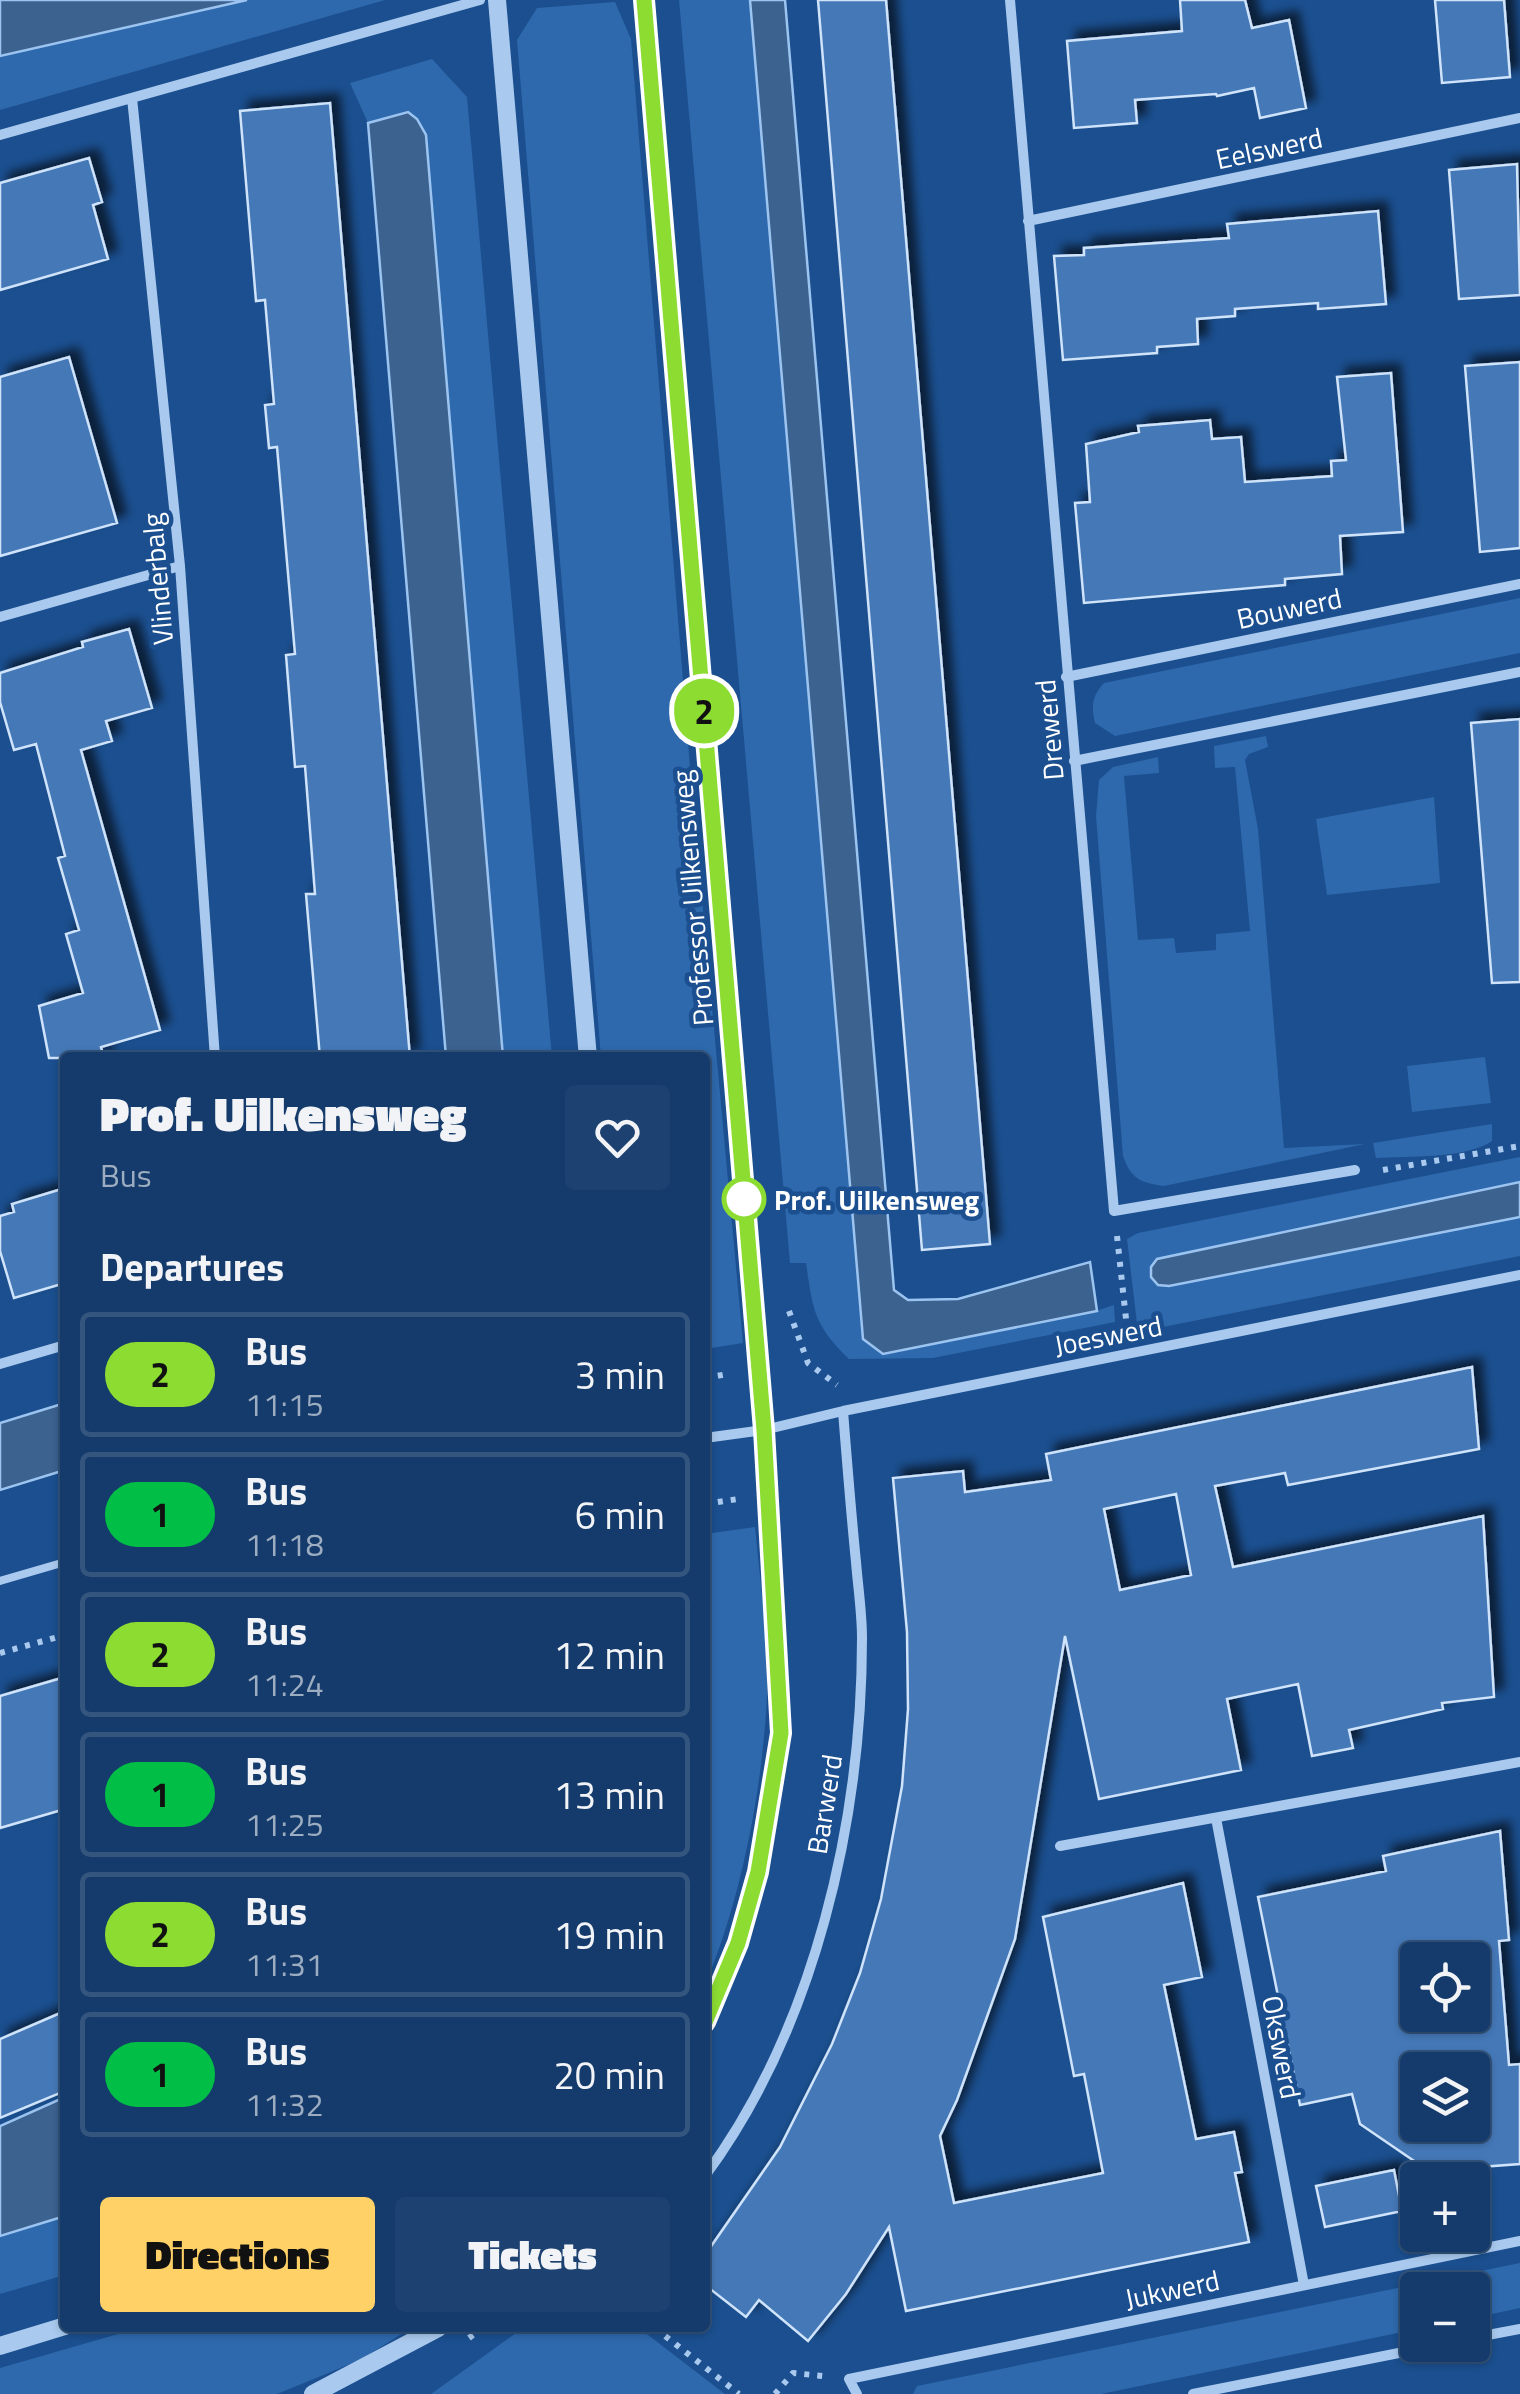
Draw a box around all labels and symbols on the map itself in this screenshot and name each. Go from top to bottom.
street label: Eelswerd [1212,116,1326,180]
street label: Vlinderbalg [130,511,184,647]
street label: Bouwerd [1233,576,1345,640]
line badge: 2 [672,678,736,744]
street label: Drewerd [1023,678,1075,782]
street label: Professor Uilkensweg [659,769,725,1027]
marker: Prof. Uilkensweg [723,1178,765,1220]
place label: Prof. Uilkensweg [774,1178,979,1221]
street label: Joeswerd [1050,1303,1166,1367]
street label: Barwerd [795,1751,853,1857]
street label: Okswerd [1251,1992,1313,2102]
street label: Jukwerd [1121,2258,1223,2320]

